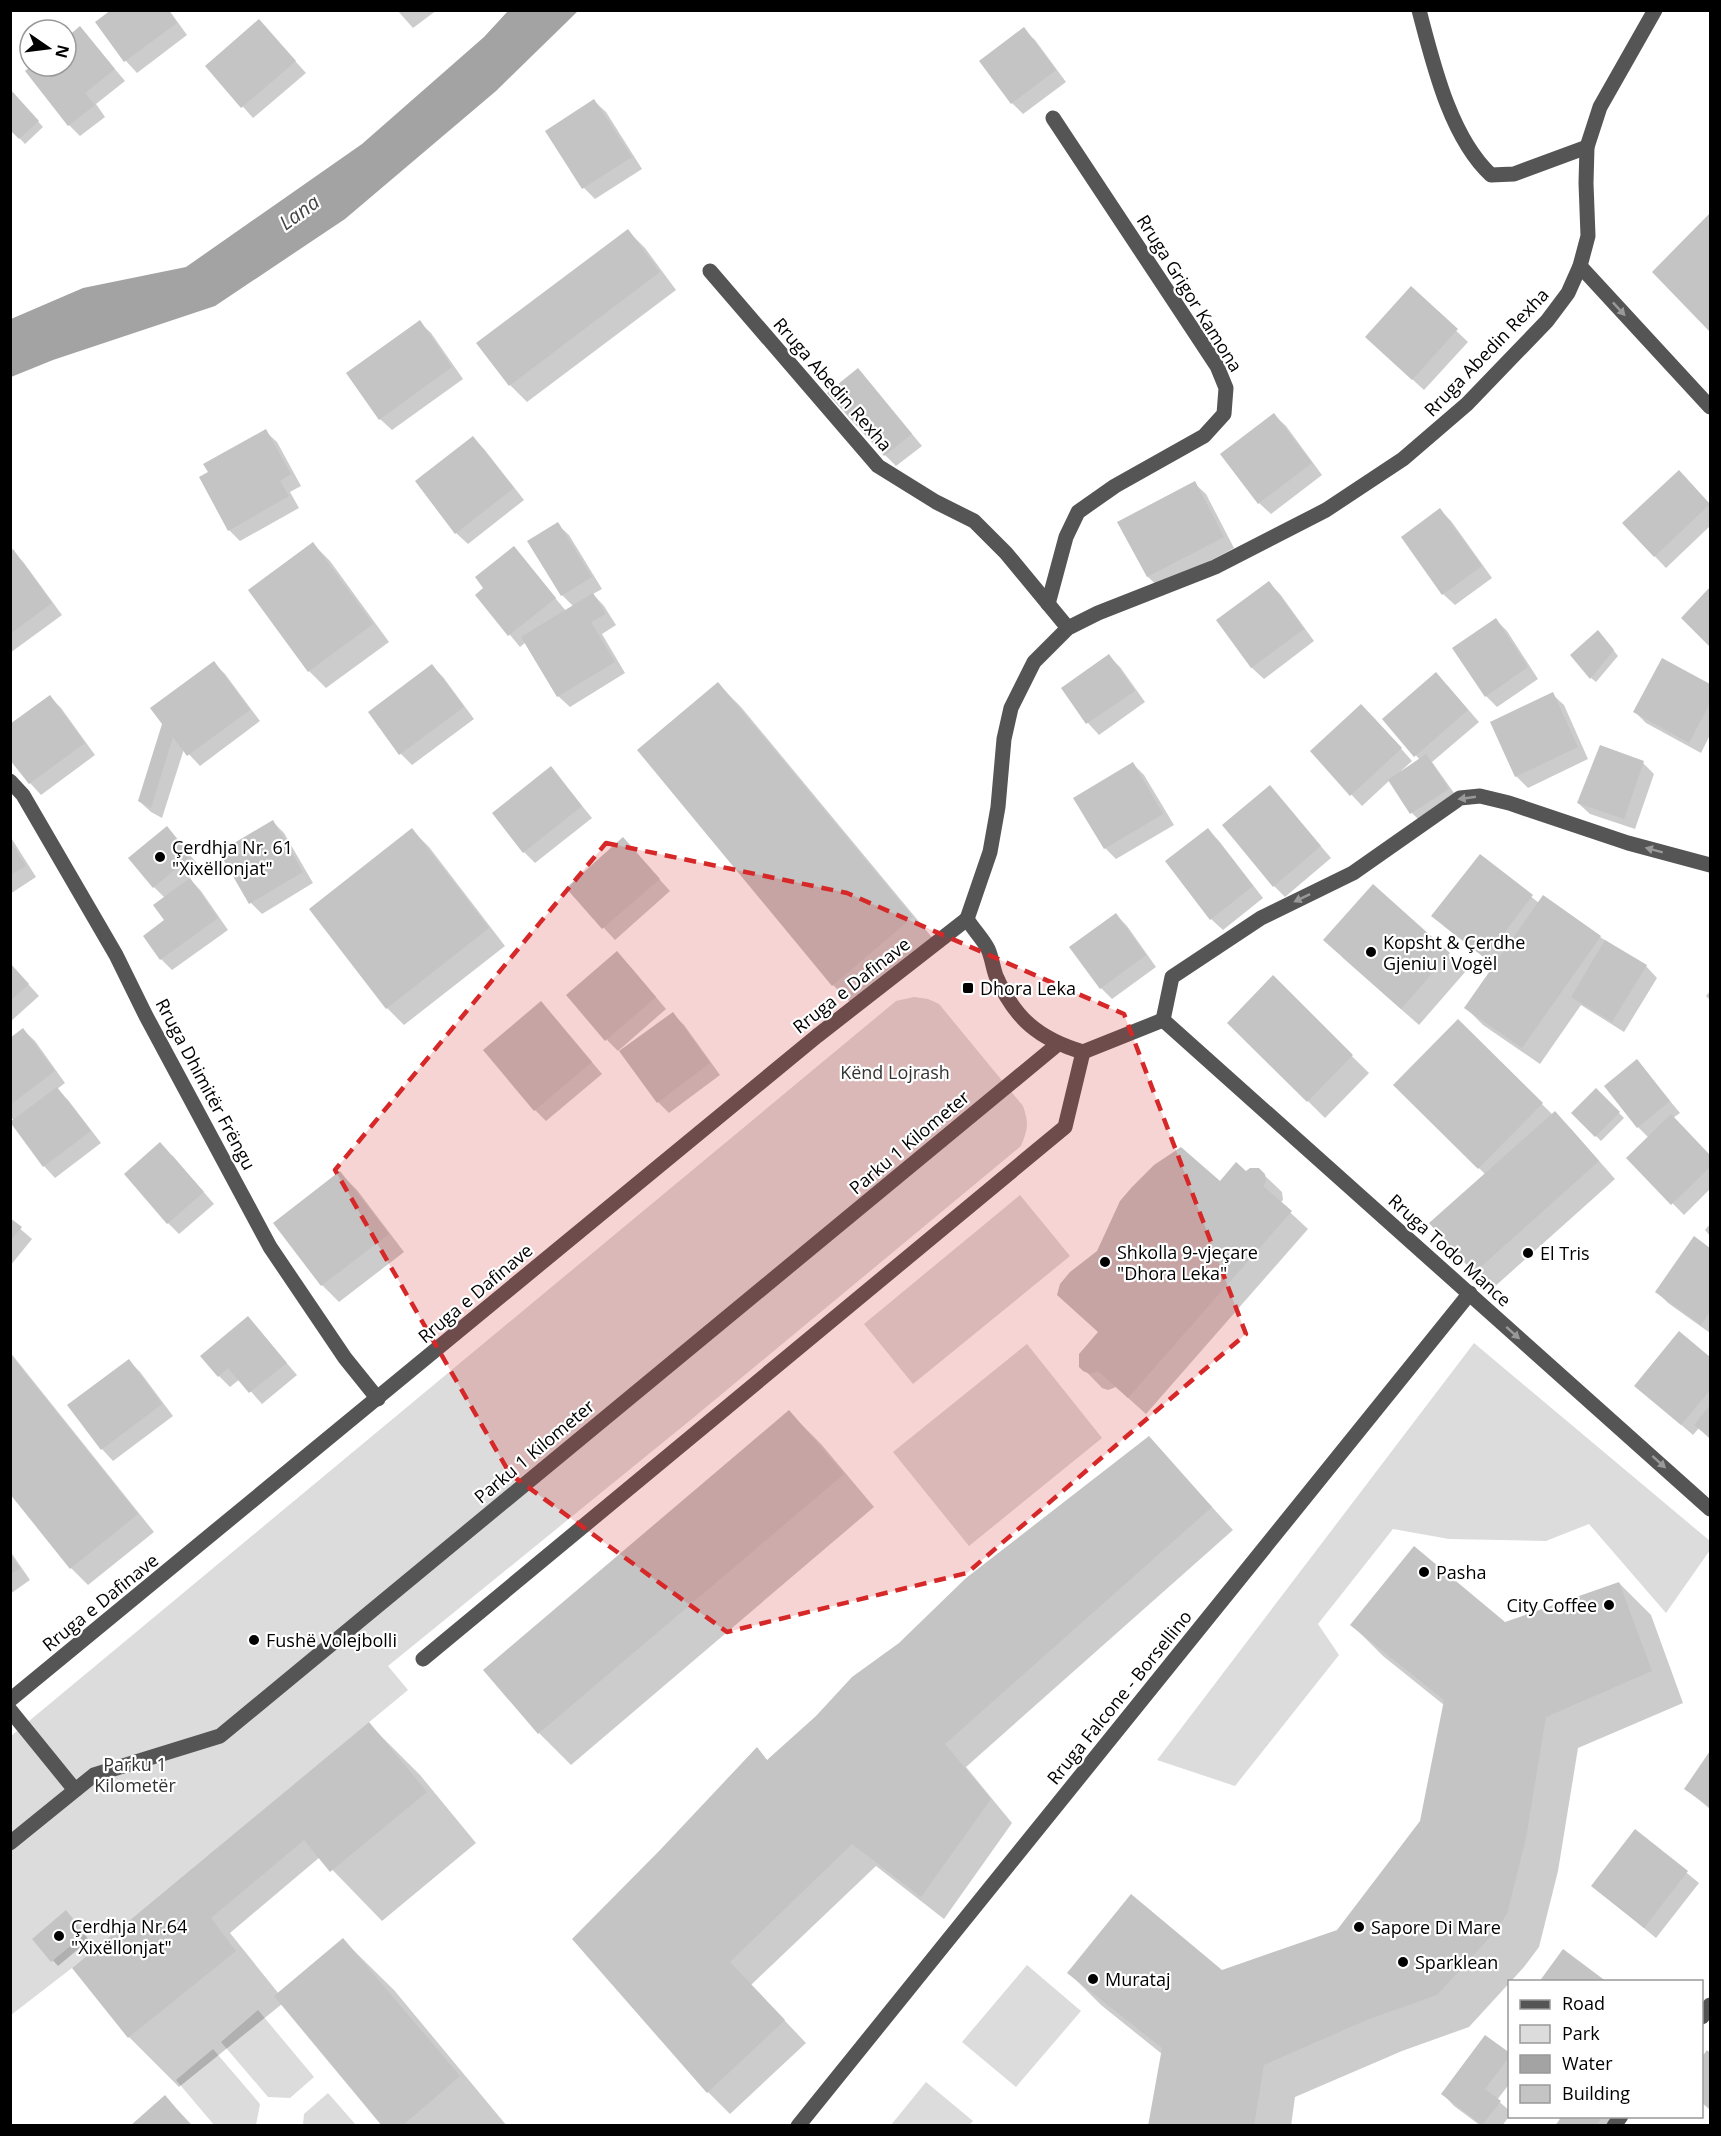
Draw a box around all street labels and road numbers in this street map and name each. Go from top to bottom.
street label: Rruga Grigor Kamona [1132,210,1248,376]
street label: Rruga Abedin Rexha [1419,283,1553,421]
street label: Rruga Abedin Rexha [768,312,898,456]
street label: Rruga e Dafinave [787,932,915,1038]
street label: Rruga Dhimitër Frëngu [151,994,261,1174]
street label: Parku 1 Kilometer [844,1084,975,1199]
street label: Rruga Todo Mance [1384,1188,1516,1312]
street label: Rruga e Dafinave [413,1238,537,1348]
street label: Parku 1 Kilometer [469,1393,600,1508]
street label: Rruga e Dafinave [37,1548,163,1656]
street label: Rruga Falcone - Borsellino [1041,1605,1197,1789]

